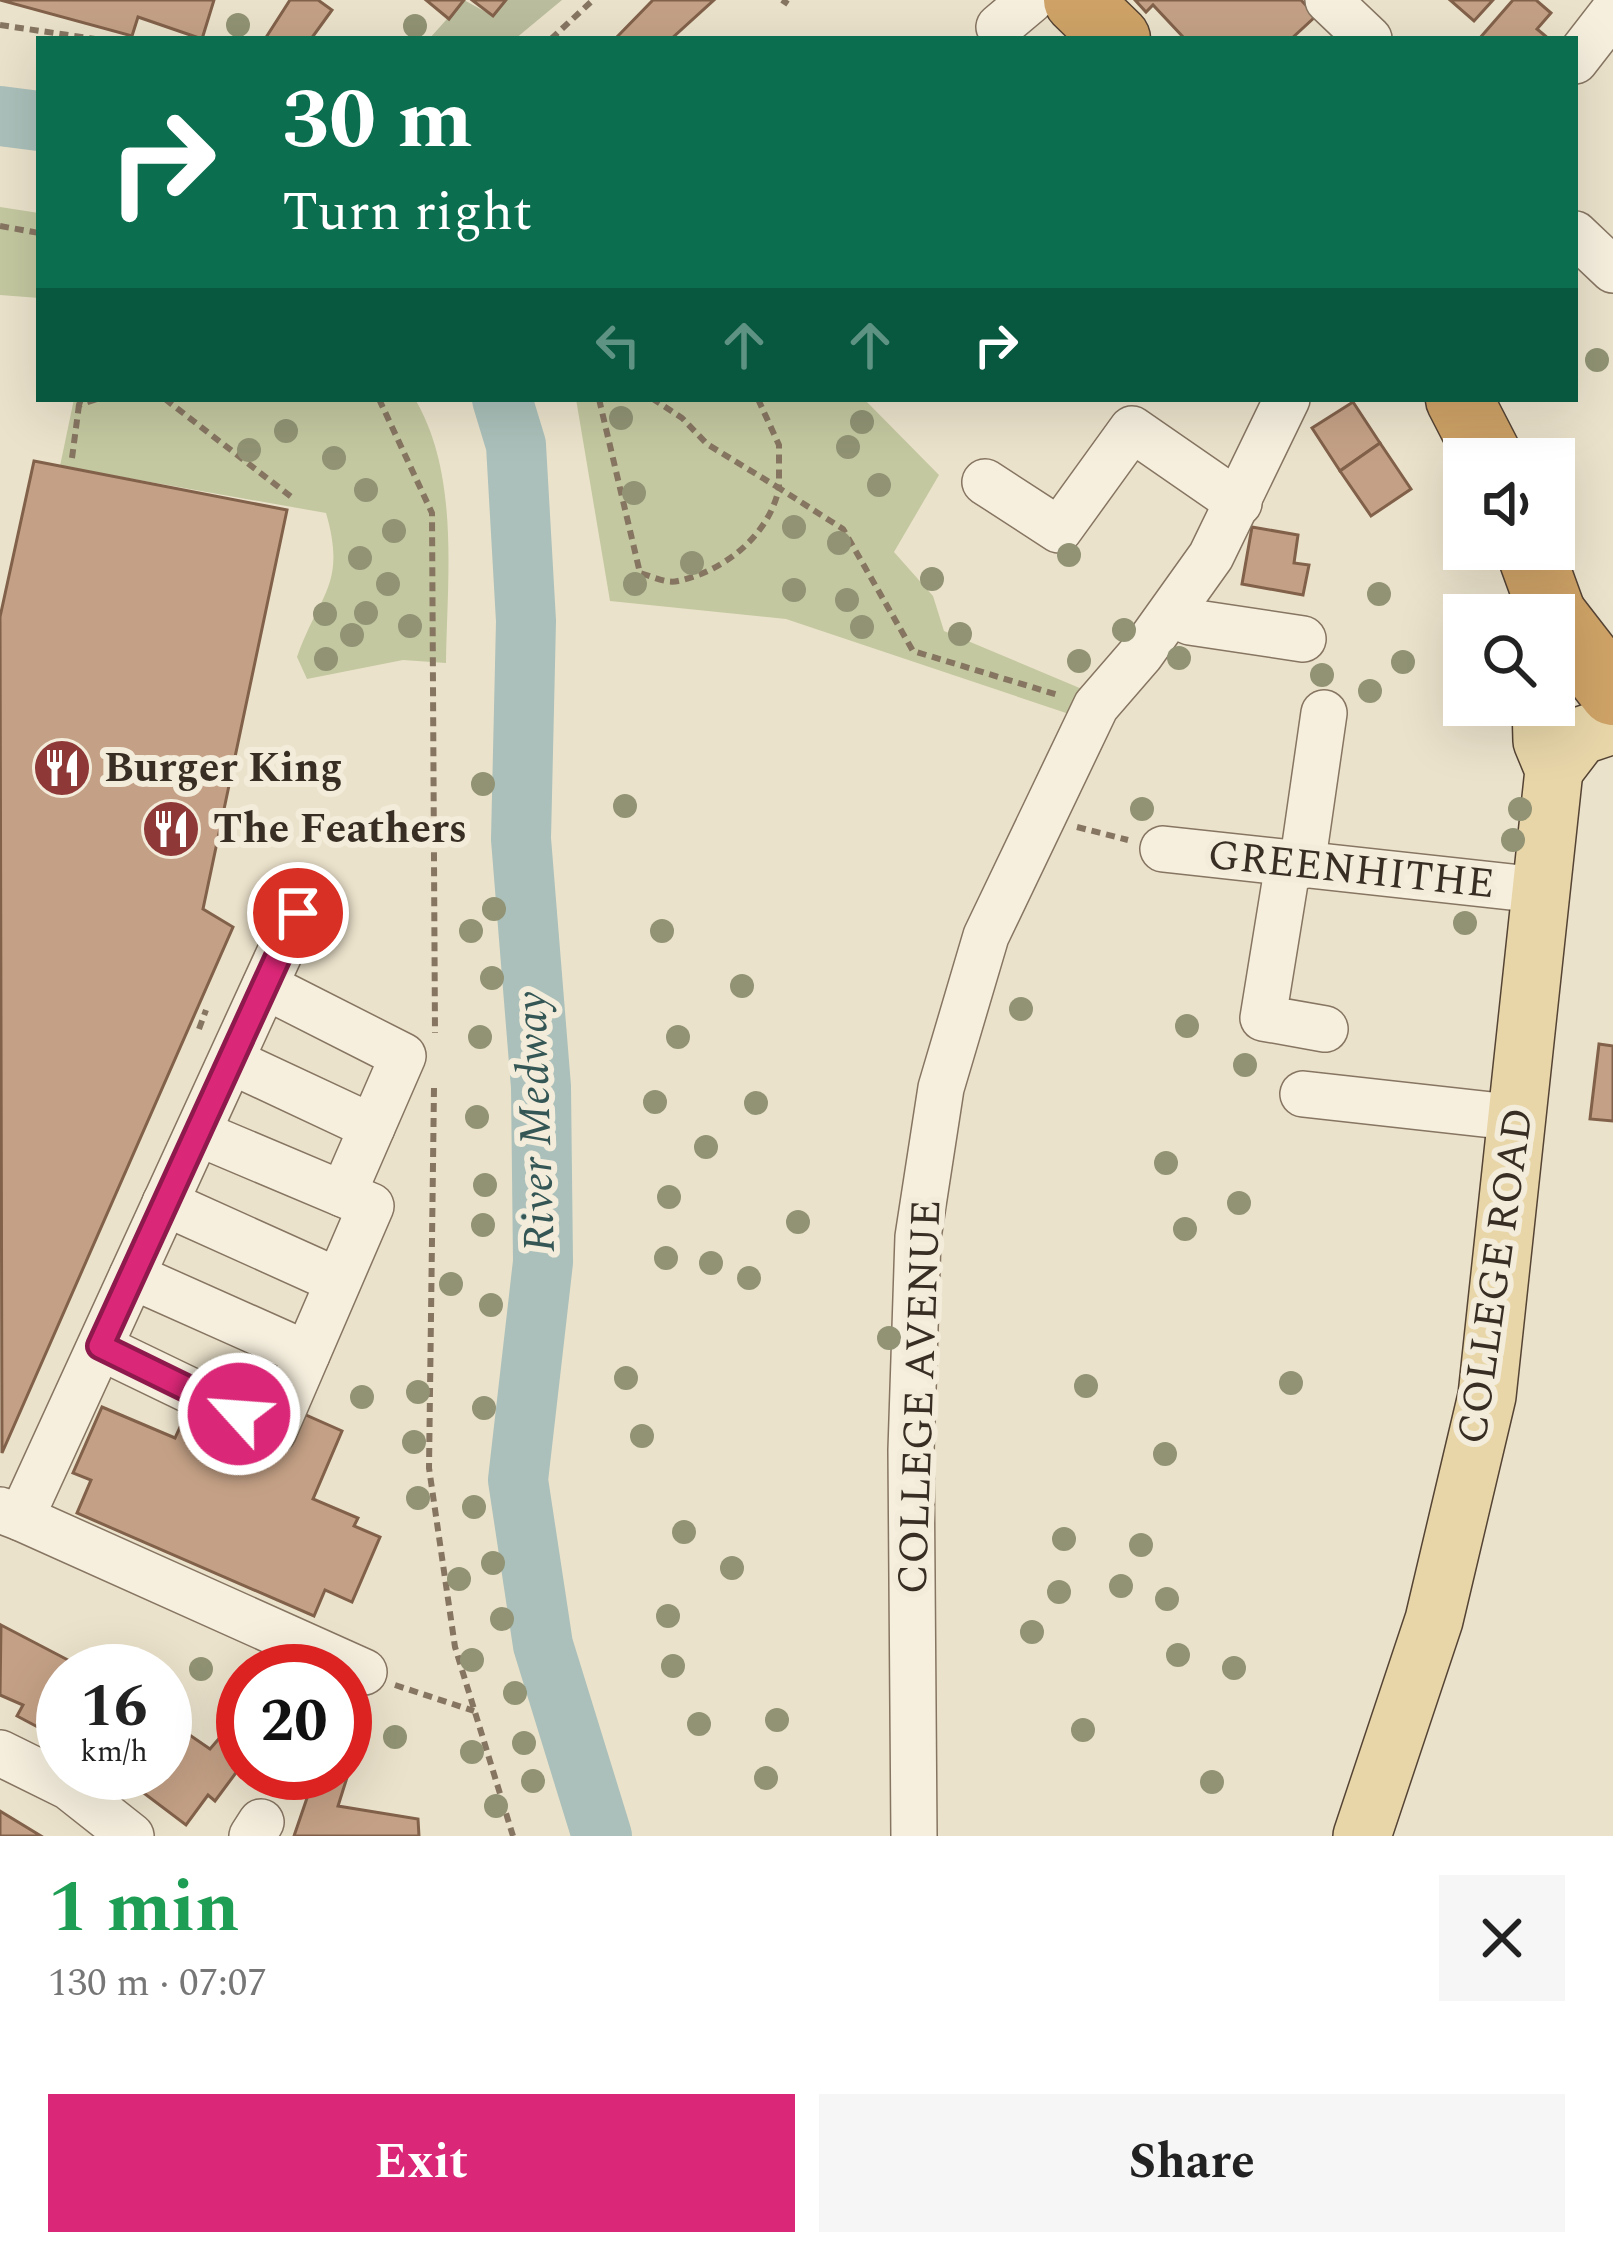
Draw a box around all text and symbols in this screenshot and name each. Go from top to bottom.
text: 30 m [282,57,473,185]
icon: right [84,84,240,240]
text: Turn right [282,172,532,254]
icon: left [585,312,651,378]
icon: ahead [711,312,777,378]
icon: ahead [837,312,903,378]
icon: right [963,312,1029,378]
map controls [1443,438,1575,726]
button: sound [1443,438,1575,570]
button: search [1443,594,1575,726]
restaurant icon: Burger King [31,737,93,799]
place label: Burger King [104,737,343,800]
restaurant icon: The Feathers [140,798,202,860]
place label: The Feathers [213,798,467,861]
street label: GREENHITHE [1204,824,1498,916]
pin [247,862,349,964]
icon: arrive [265,880,331,946]
water label: River Medway [497,990,575,1254]
street label: COLLEGE ROAD [1441,1104,1551,1448]
street label: COLLEGE AVENUE [882,1199,958,1595]
position arrow [176,1351,302,1477]
speed limit sign: 20 [216,1644,372,1800]
text: 16 [80,1661,148,1753]
text: km/h [80,1729,148,1775]
text: 1 min [48,1854,240,1963]
button: close [1439,1875,1565,2001]
text: 130 m · 07:07 [48,1954,267,2013]
button: Exit [48,2094,795,2232]
button: Share [819,2094,1565,2232]

